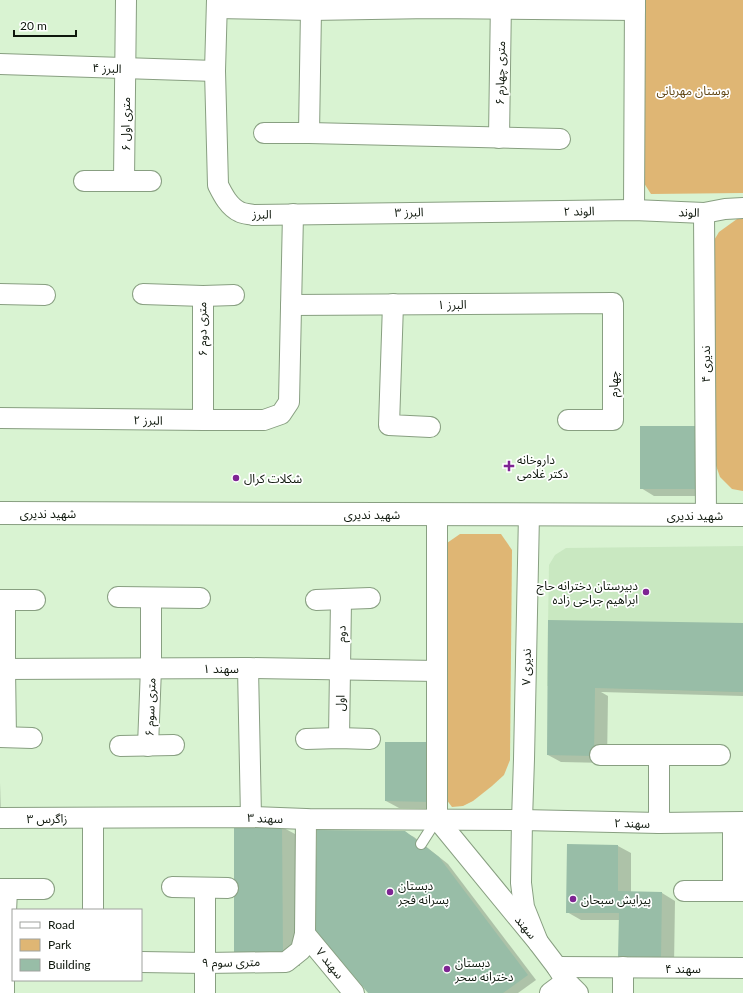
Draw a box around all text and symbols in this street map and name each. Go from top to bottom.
scale bar [14,12,76,38]
text: 20 m [20,18,47,33]
street label: ۶ متری چهارم [492,41,510,105]
street label: البرز ۴ [92,60,122,76]
park label: بوستان مهربانی [656,83,730,98]
street label: ۶ متری اول [118,97,133,151]
street label: الوند ۲ [563,203,595,219]
street label: البرز ۳ [394,204,424,220]
street label: الوند [678,204,700,220]
street label: البرز [251,206,272,222]
street label: البرز ۱ [437,297,467,312]
street label: ۶ متری دوم [194,302,212,356]
street label: ندیری ۴ [698,345,713,383]
street label: چهارم [606,371,623,397]
street label: البرز ۲ [133,412,163,428]
place label: داروخانه دکتر غلامی [517,452,569,481]
marker: داروخانه دکتر غلامی [504,461,514,471]
place label: شکلات کرال [244,471,302,486]
marker: شکلات کرال [231,473,241,483]
street label: شهید ندیری [20,506,76,521]
street label: شهید ندیری [344,507,400,522]
street label: شهید ندیری [667,508,723,523]
place label: دبیرستان دخترانه حاج ابراهیم جراحی زاده [537,578,638,609]
marker: دبیرستان دخترانه حاج ابراهیم جراحی زاده [641,587,651,597]
street label: دوم [333,625,351,643]
street label: ندیری ۷ [518,648,534,686]
street label: سهند ۱ [203,661,239,676]
street label: ۶ متری سوم [141,677,161,737]
street label: اول [332,694,348,711]
street label: سهند ۳ [247,810,283,826]
street label: زاگرس ۳ [27,811,67,826]
street label: سهند ۲ [614,815,650,831]
place label: دبستان پسرانه فجر [397,878,449,908]
marker: دبستان پسرانه فجر [385,887,395,897]
place label: پیرایش سبحان [581,892,651,908]
marker: پیرایش سبحان [568,894,578,904]
legend [12,909,142,981]
street label: سهند [512,912,540,942]
text: Road [48,917,75,932]
text: Park [48,937,72,952]
street label: سهند ۷ [313,944,347,982]
street label: ۹ متری سوم [202,954,260,972]
place label: دبستان دخترانه سحر [454,955,514,984]
text: Building [48,957,91,972]
street label: سهند ۴ [665,961,701,976]
marker: دبستان دخترانه سحر [442,964,452,974]

